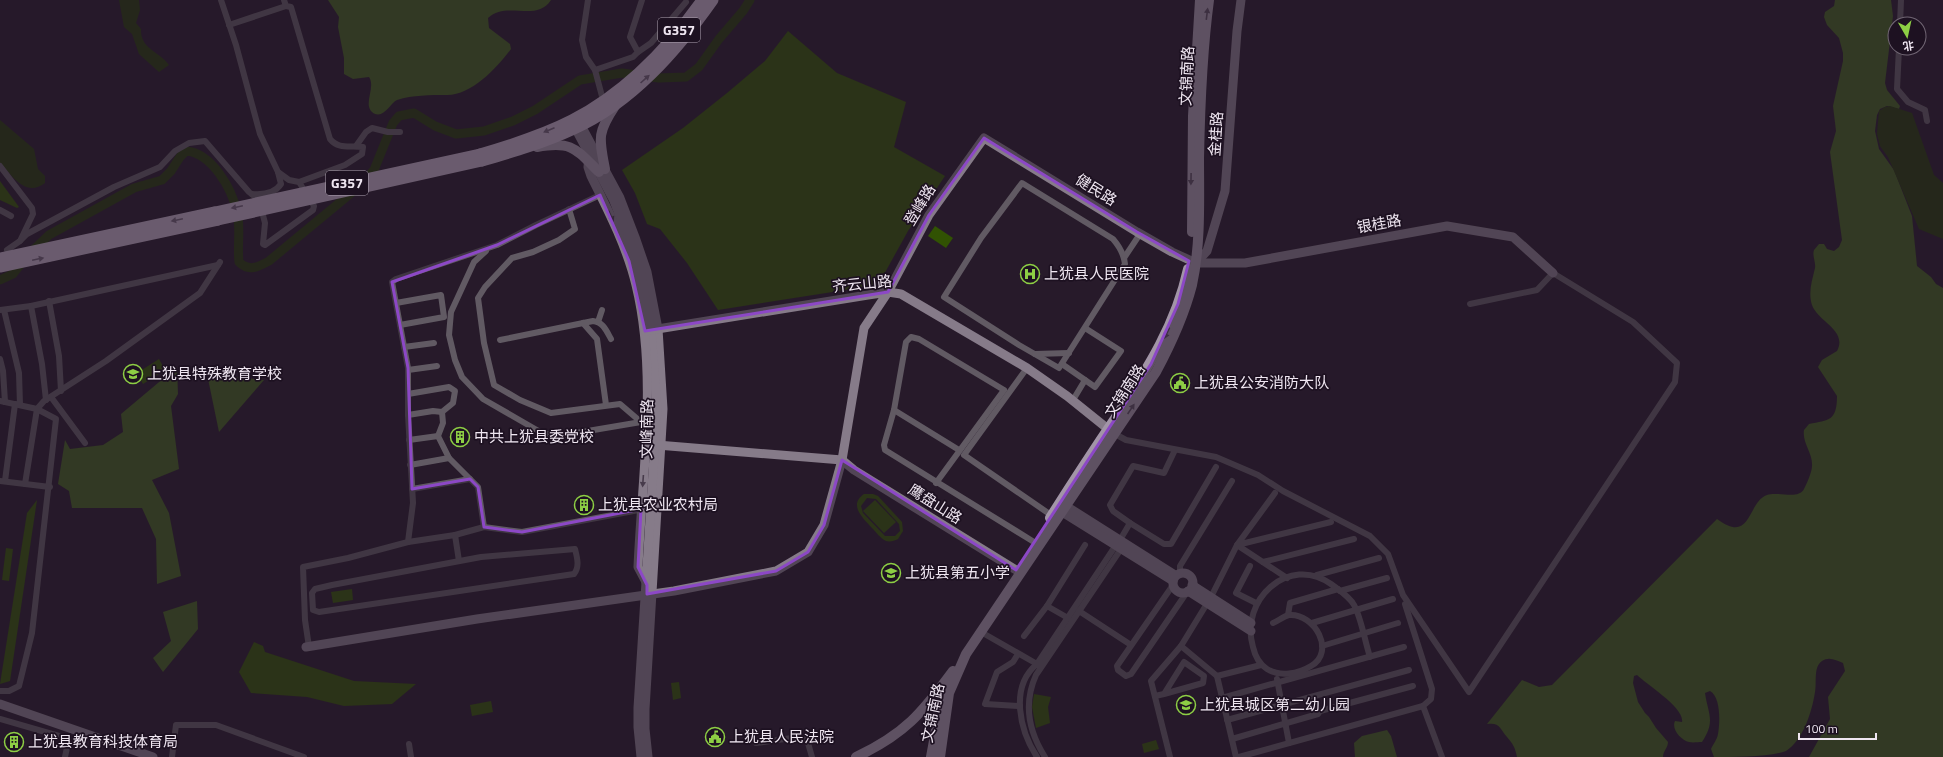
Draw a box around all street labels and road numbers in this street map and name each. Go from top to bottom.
road number: G357 [658,18,700,42]
street label: 文锦南路 [1173,45,1200,107]
street label: 金桂路 [1202,111,1229,157]
street label: 健民路 [1071,168,1121,211]
road number: G357 [326,171,368,195]
street label: 登峰路 [898,180,941,230]
street label: 银桂路 [1355,208,1403,239]
street label: 齐云山路 [831,269,893,298]
street label: 文锦南路 [1099,359,1151,422]
street label: 文峰南路 [634,399,659,459]
street label: 鹰盘山路 [904,478,967,529]
street label: 文锦南路 [915,681,950,745]

